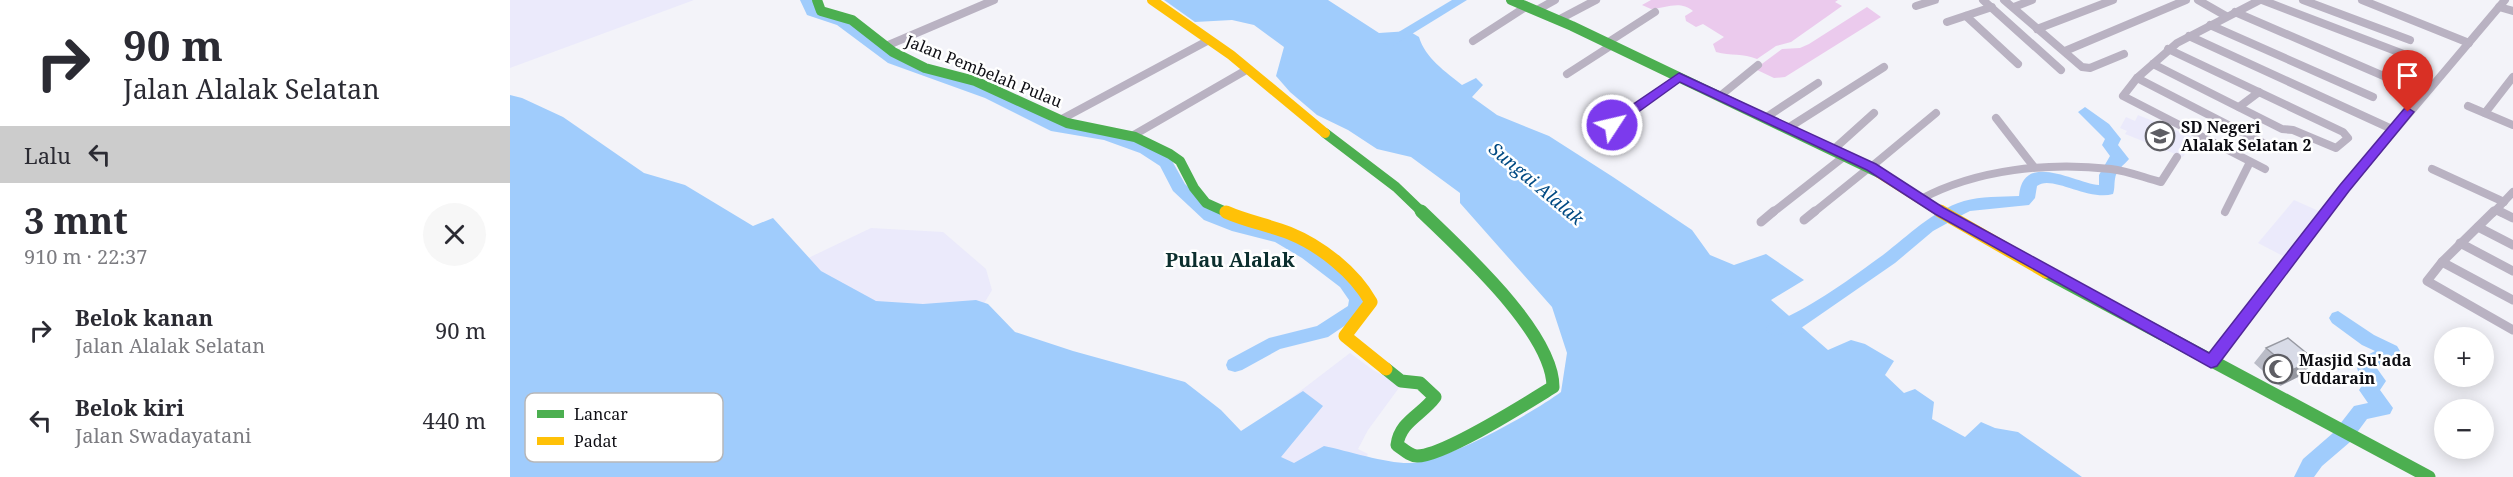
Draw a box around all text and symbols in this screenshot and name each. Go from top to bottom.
text: 90 m [123,16,223,73]
icon: right [24,24,102,102]
street label: Jalan Pembelah Pulau [901,29,1066,113]
pin [2382,50,2433,112]
icon: arrive [2391,59,2424,92]
text: Jalan Alalak Selatan [123,70,380,107]
position arrow [1580,93,1644,157]
place label: SD Negeri Alalak Selatan 2 [2181,116,2311,156]
school or university icon: SD Negeri Alalak Selatan 2 [2144,120,2176,152]
water label: Sungai Alalak [1484,137,1590,230]
icon: left [83,138,116,171]
text: Lalu [24,140,71,170]
text: 3 mnt [24,196,128,245]
button: close [423,203,486,266]
text: 910 m · 22:37 [24,243,147,270]
district label: Pulau Alalak [1165,246,1295,273]
text: Belok kanan [75,302,213,332]
icon: right [24,314,57,347]
text: 90 m [435,315,486,345]
map controls [2434,327,2494,459]
button: + [2434,327,2494,387]
text: Jalan Alalak Selatan [75,332,265,359]
place label: Masjid Su'ada Uddarain [2299,349,2412,389]
mosque icon: Masjid Su'ada Uddarain [2262,353,2294,385]
text: Belok kiri [75,392,184,422]
legend [525,393,723,462]
button: − [2434,399,2494,459]
text: Lancar [574,403,628,425]
icon: left [24,404,57,437]
text: 440 m [423,405,486,435]
text: Jalan Swadayatani [75,422,251,449]
text: Padat [574,430,618,452]

